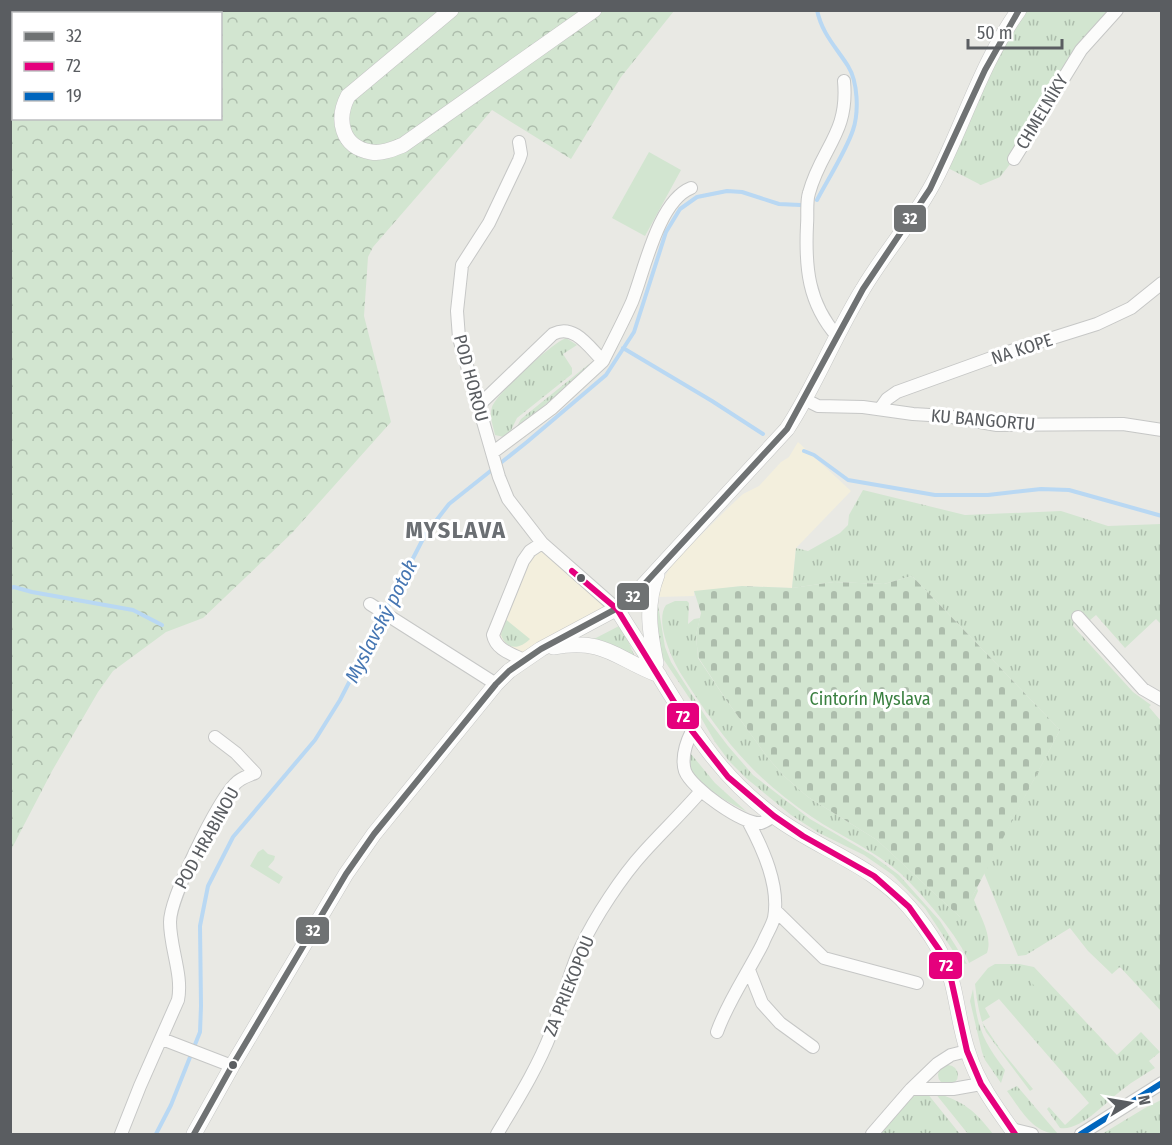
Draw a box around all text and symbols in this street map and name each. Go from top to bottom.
legend [12,12,222,120]
scale bar [968,12,1062,50]
text: 50 m [977,22,1013,44]
text: 32 [66,25,82,47]
text: 72 [66,55,81,77]
street label: CHMEĽNÍKY [1010,70,1073,153]
text: 19 [66,85,82,107]
line badge: 32 [893,204,927,233]
text: 32 [902,209,918,228]
street label: NA KOPE [989,329,1055,369]
street label: POD HOROU [449,332,493,424]
street label: KU BANGORTU [930,404,1036,436]
district label: MYSLAVA [405,516,507,544]
water label: Myslavský potok [340,555,422,687]
unlabelled marker [575,572,587,584]
line badge: 32 [616,582,650,611]
text: 32 [625,587,641,606]
park label: Cintorín Myslava [810,688,931,710]
line badge: 72 [666,702,700,730]
text: 72 [676,707,691,726]
street label: POD HRABINOU [170,783,244,893]
line badge: 32 [295,916,330,945]
text: 32 [305,921,321,940]
street label: ZA PRIEKOPOU [539,933,599,1039]
line badge: 72 [928,951,963,980]
text: 72 [939,956,954,975]
unlabelled marker [227,1059,239,1071]
north arrow [1100,1073,1160,1133]
text: N [1134,1094,1154,1107]

